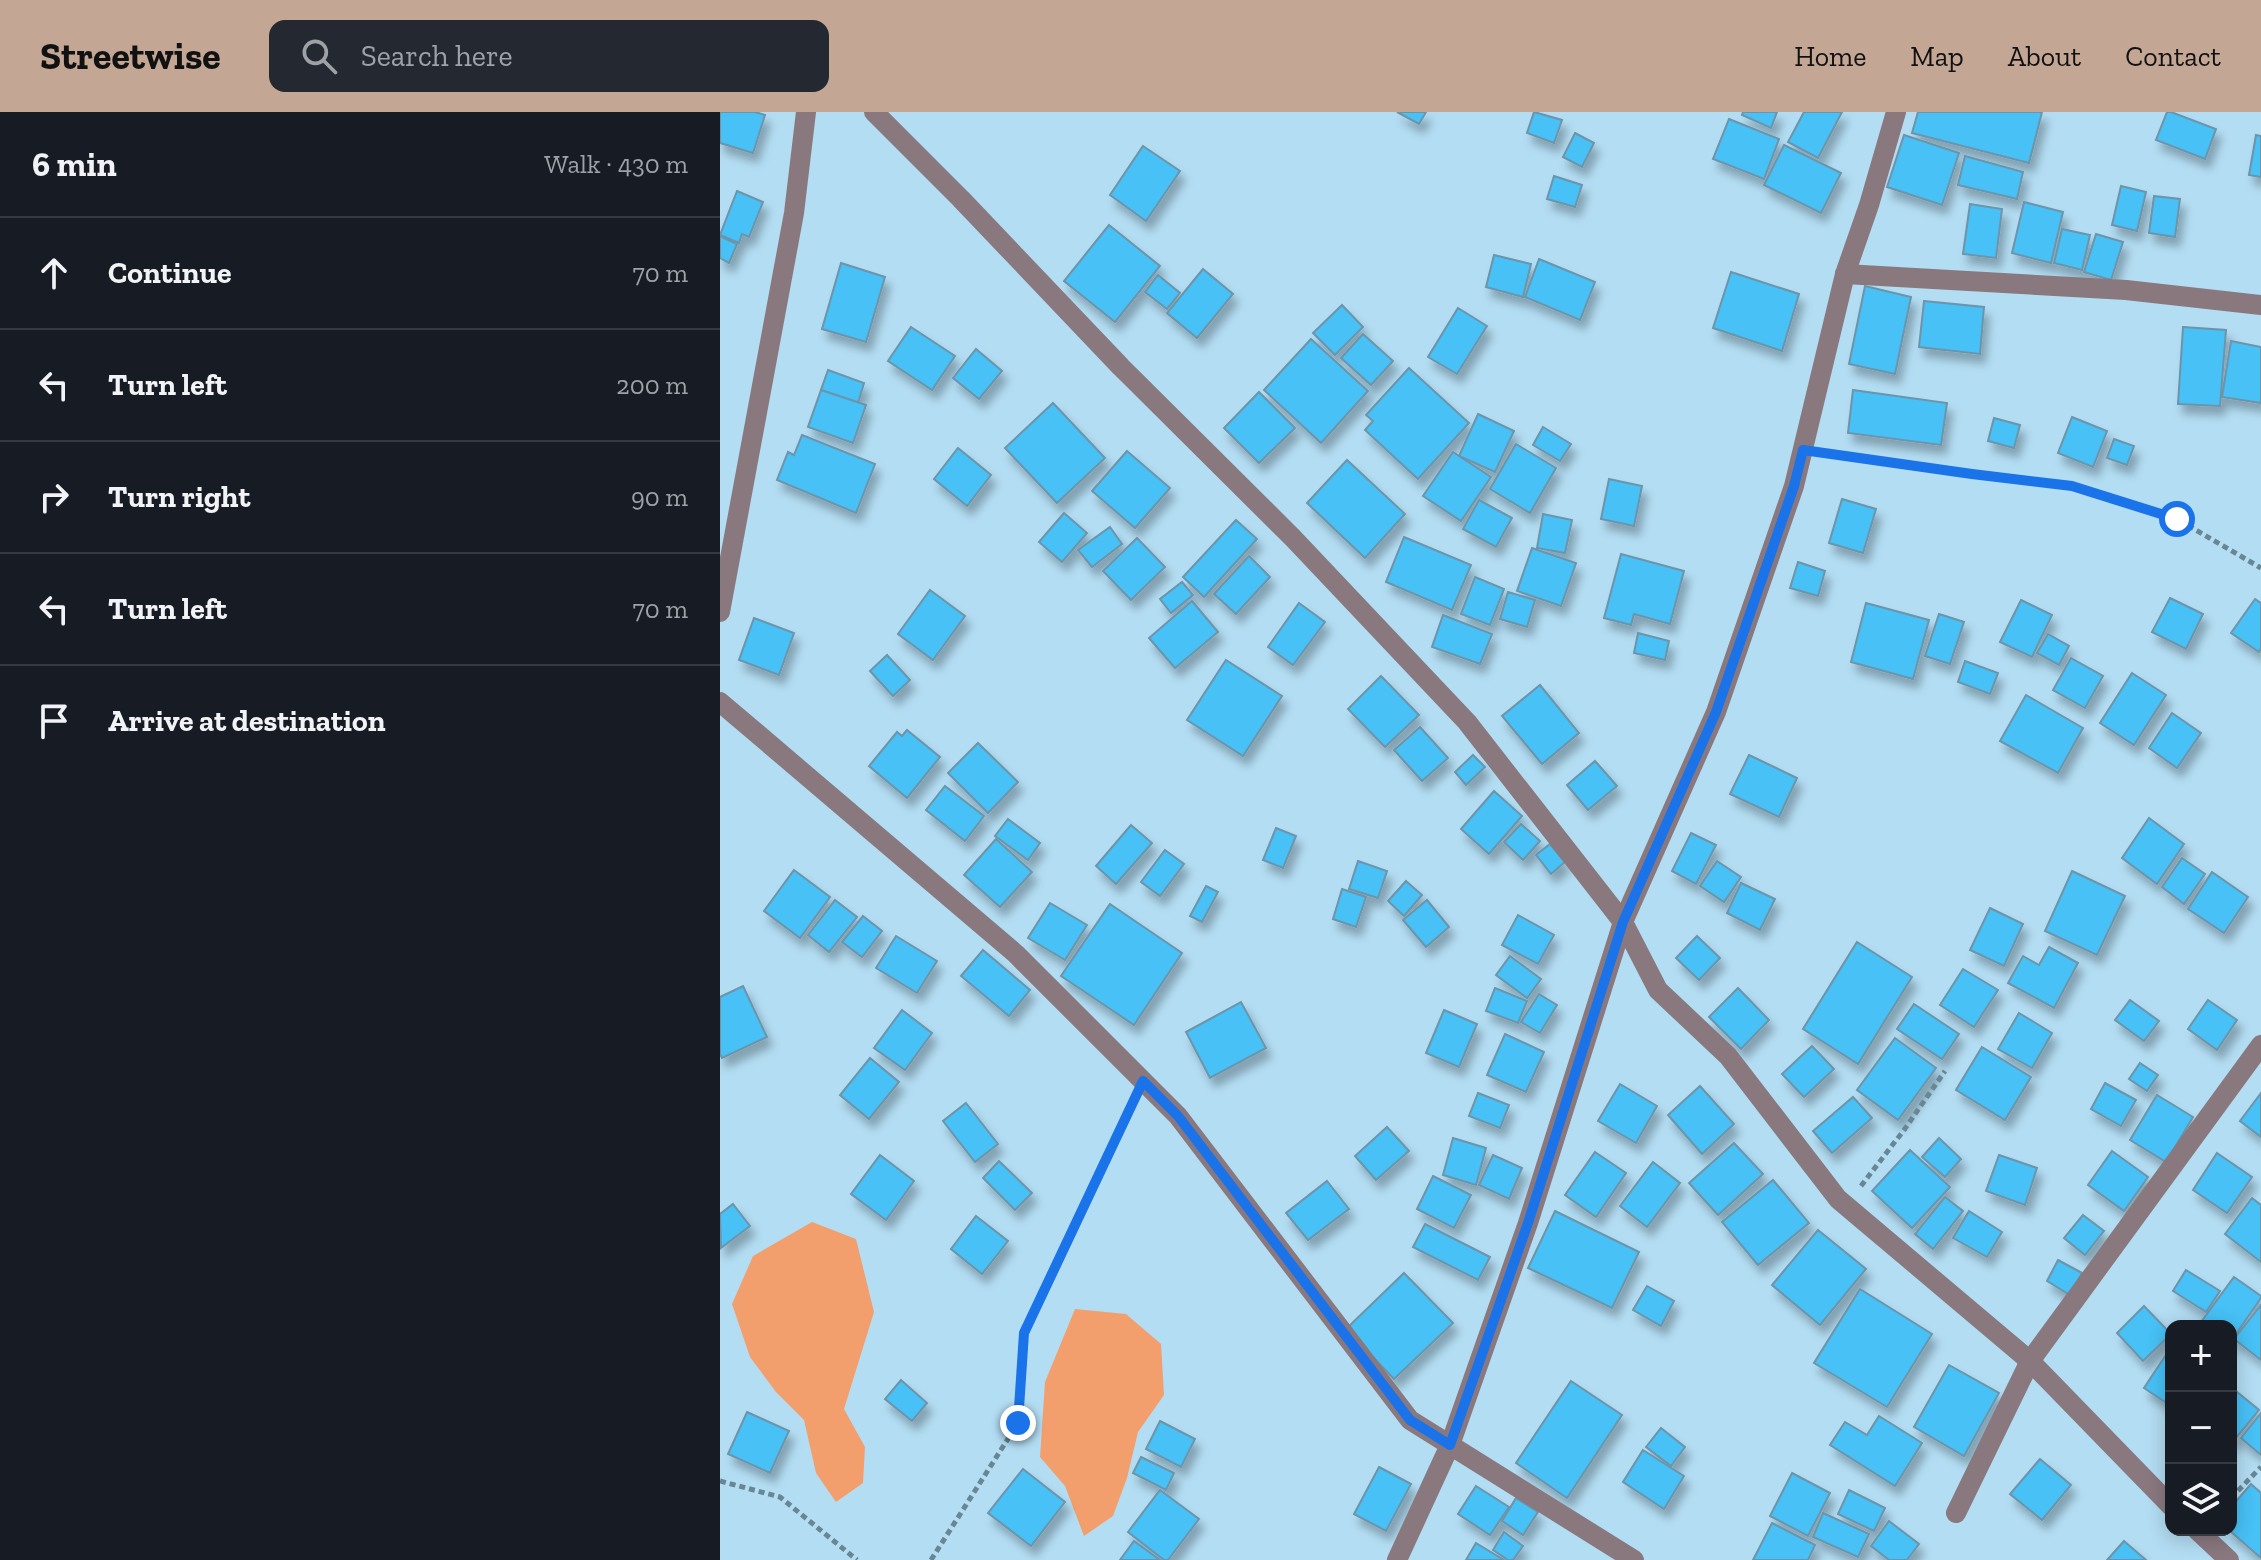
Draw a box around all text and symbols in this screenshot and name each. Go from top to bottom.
search box [269,20,829,92]
text: Streetwise [40,33,221,79]
icon: search [297,34,341,78]
text: Search here [361,38,513,74]
text: Home [1794,40,1866,73]
text: Map [1910,40,1964,73]
text: About [2008,40,2081,73]
text: Contact [2125,40,2221,73]
text: 6 min [32,144,117,185]
text: Walk · 430 m [544,148,688,180]
icon: ahead [32,251,76,295]
text: Continue [108,255,232,291]
text: 70 m [632,257,688,289]
icon: left [32,363,76,407]
text: Turn left [108,367,227,403]
text: 200 m [616,369,688,401]
icon: right [32,475,76,519]
text: Turn right [108,479,250,515]
text: 90 m [631,481,688,513]
route start [2159,501,2195,537]
icon: left [32,587,76,631]
text: Turn left [108,591,227,627]
text: 70 m [632,593,688,625]
icon: arrive [32,699,76,743]
text: Arrive at destination [108,703,385,739]
map controls [2165,1320,2237,1536]
button: + [2165,1320,2237,1392]
button: − [2165,1392,2237,1464]
route end [1000,1405,1036,1441]
button: layers [2165,1464,2237,1536]

